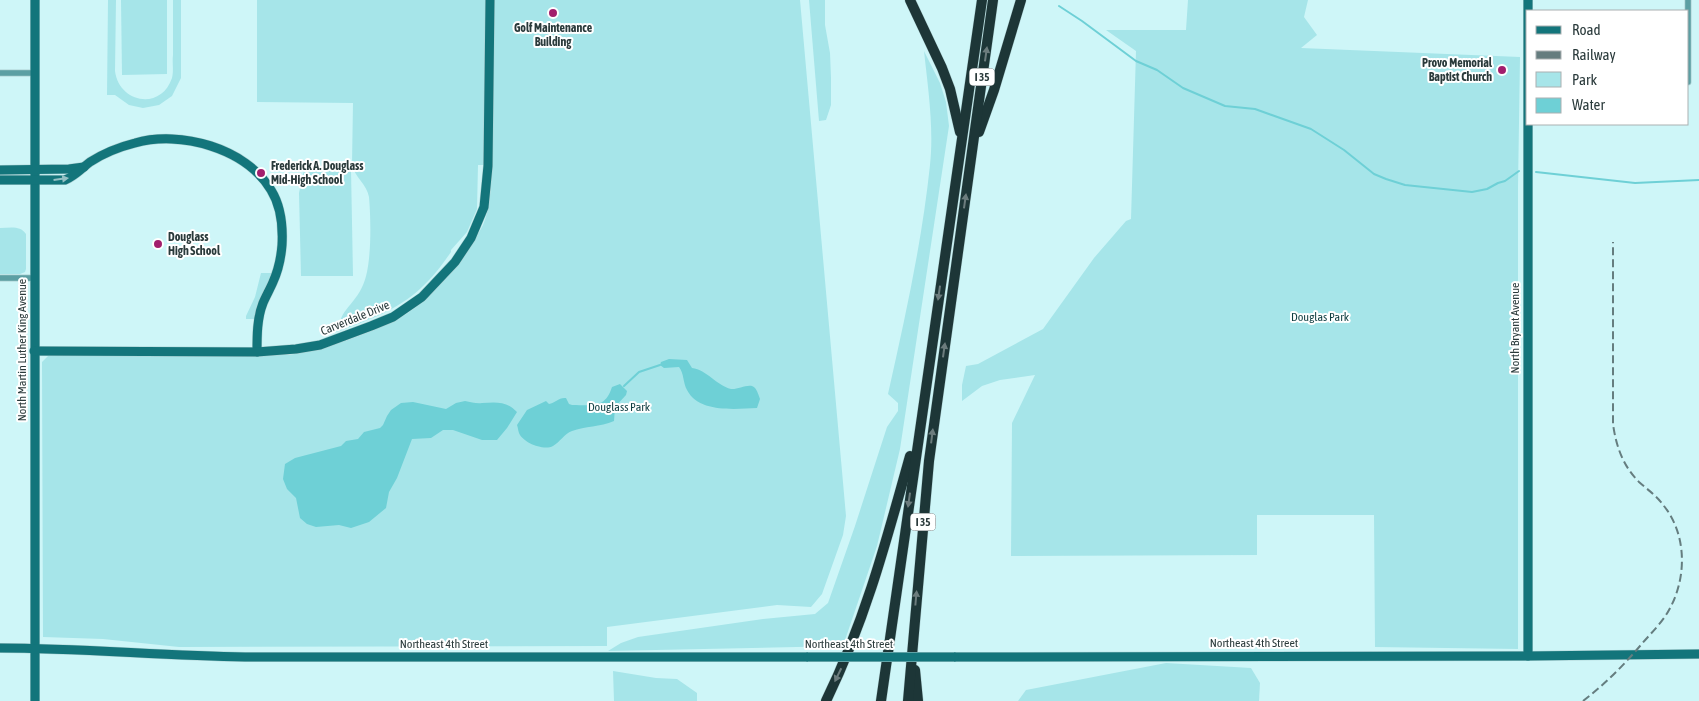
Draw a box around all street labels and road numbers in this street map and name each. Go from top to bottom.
road number: I 35 [970,68,994,86]
street label: North Martin Luther King Avenue [15,279,29,421]
street label: North Bryant Avenue [1508,283,1522,373]
street label: Carverdale Drive [319,298,391,338]
road number: I 35 [910,514,936,530]
street label: Northeast 4th Street [1210,636,1299,650]
street label: Northeast 4th Street [400,637,489,651]
street label: Northeast 4th Street [805,637,894,651]

